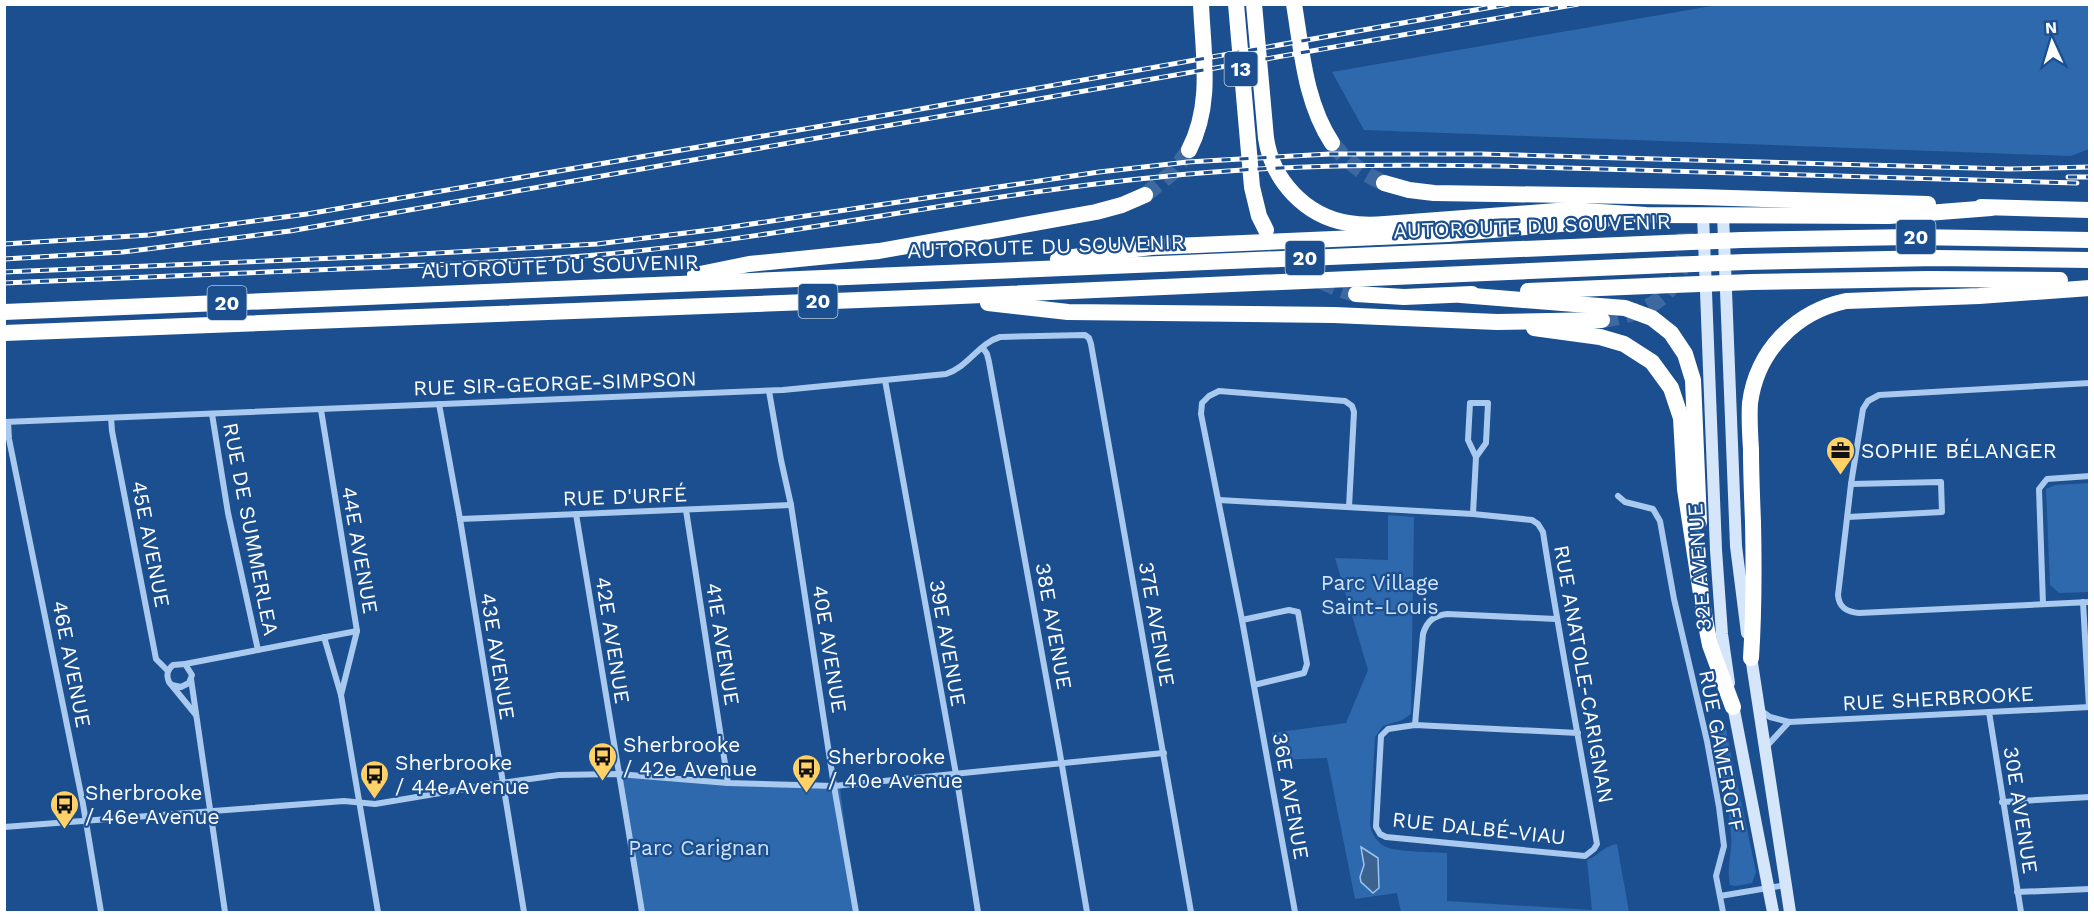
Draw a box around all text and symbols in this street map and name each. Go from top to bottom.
north arrow [2022,12,2082,72]
text: N [2044,18,2058,37]
road number: 13 [1224,52,1258,86]
street label: AUTOROUTE DU SOUVENIR [1393,209,1671,243]
road number: 20 [1896,220,1936,254]
street label: AUTOROUTE DU SOUVENIR [907,229,1185,263]
road number: 20 [1286,241,1324,275]
street label: AUTOROUTE DU SOUVENIR [421,249,699,283]
road number: 20 [798,284,838,318]
road number: 20 [208,286,246,320]
street label: RUE SIR-GEORGE-SIMPSON [413,366,697,400]
street label: RUE DE SUMMERLEA [218,420,284,638]
office icon: SOPHIE BÉLANGER [1824,434,1856,476]
place label: SOPHIE BÉLANGER [1861,438,2057,463]
street label: 45E AVENUE [127,479,175,609]
street label: RUE D'URFÉ [562,481,688,511]
street label: 44E AVENUE [337,484,383,616]
street label: 32E AVENUE [1682,503,1716,631]
street label: RUE ANATOLE-CARIGNAN [1549,543,1619,805]
street label: 37E AVENUE [1134,560,1180,688]
street label: 38E AVENUE [1031,561,1077,691]
park label: Parc Village Saint-Louis [1321,570,1439,619]
street label: 42E AVENUE [591,575,635,705]
street label: 39E AVENUE [925,578,971,708]
street label: 41E AVENUE [701,581,745,707]
street label: 40E AVENUE [808,583,852,715]
street label: 43E AVENUE [476,591,520,721]
street label: 46E AVENUE [47,598,97,730]
street label: RUE GAMEROFF [1694,668,1750,834]
street label: RUE SHERBROOKE [1842,680,2034,716]
street label: 36E AVENUE [1268,731,1314,861]
place label: Sherbrooke / 42e Avenue [623,732,757,781]
bus stop icon: Sherbrooke / 42e Avenue [586,740,618,782]
place label: Sherbrooke / 40e Avenue [828,744,963,793]
street label: 30E AVENUE [1999,745,2043,875]
place label: Sherbrooke / 44e Avenue [395,750,530,799]
bus stop icon: Sherbrooke / 40e Avenue [791,752,823,794]
bus stop icon: Sherbrooke / 44e Avenue [358,758,390,800]
place label: Sherbrooke / 46e Avenue [85,780,220,829]
bus stop icon: Sherbrooke / 46e Avenue [48,788,80,830]
street label: RUE DALBÉ-VIAU [1391,806,1567,850]
park label: Parc Carignan [628,835,770,860]

